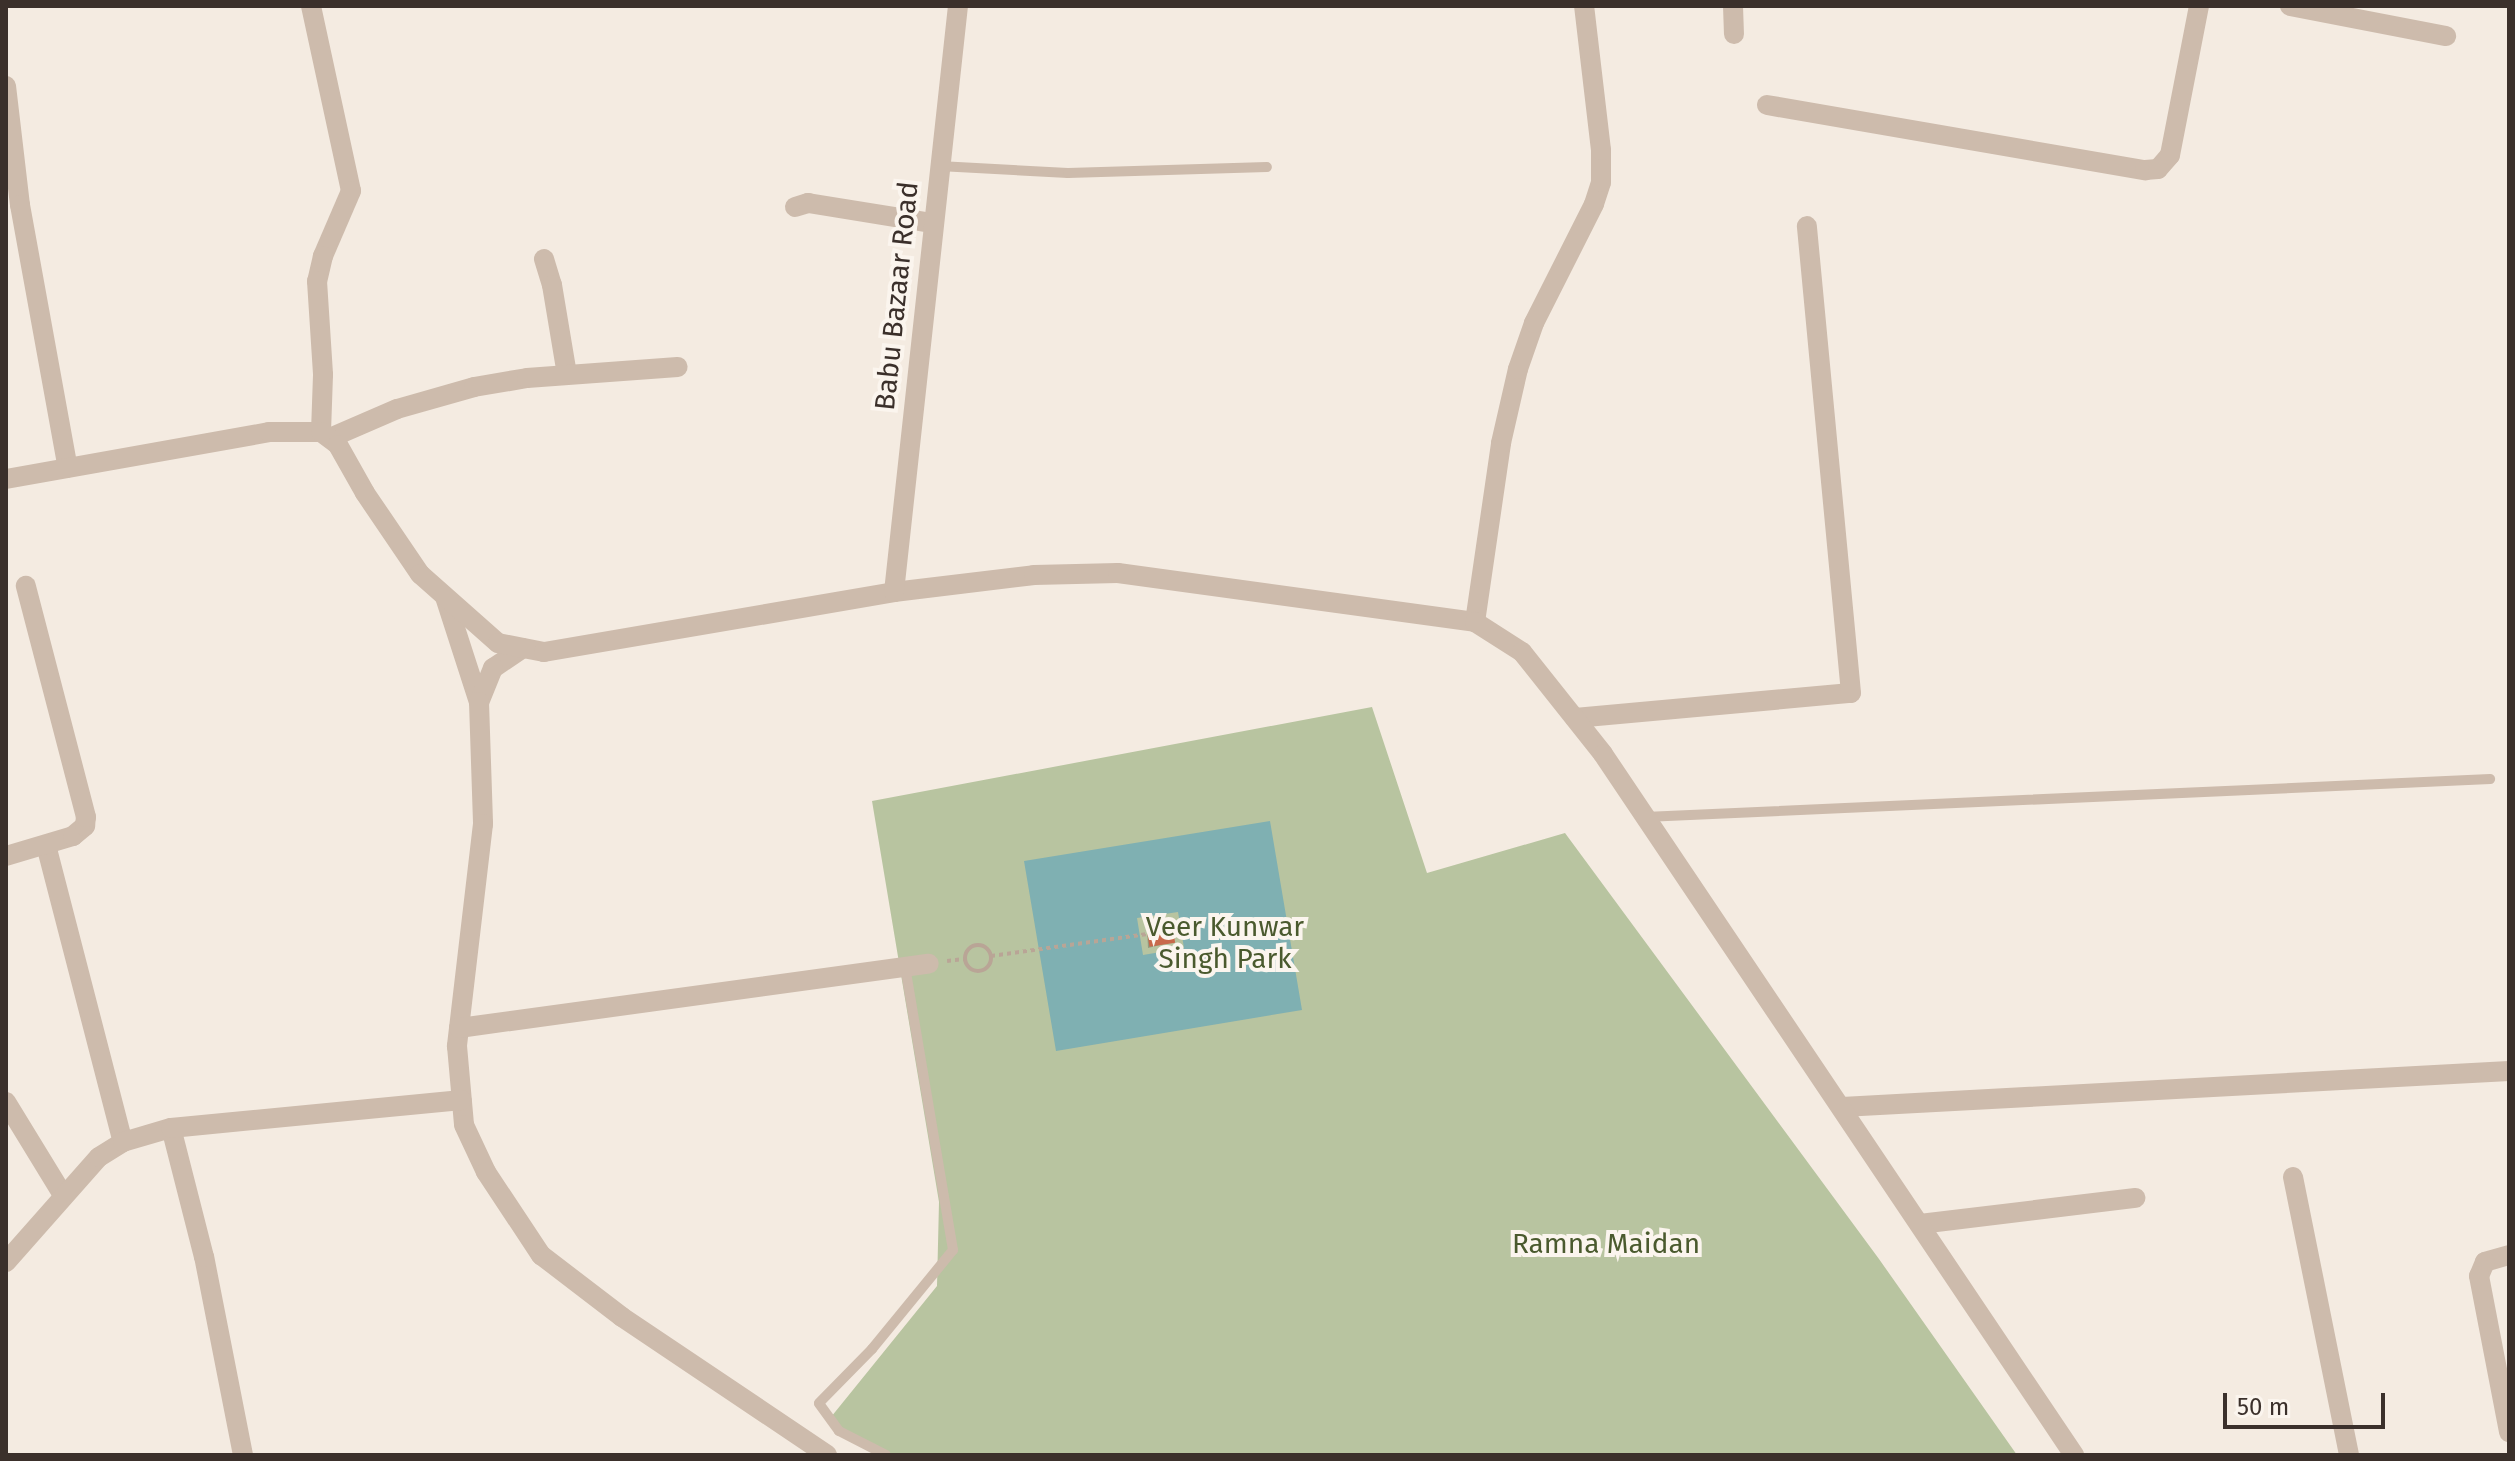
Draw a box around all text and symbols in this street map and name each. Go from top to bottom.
street label: Babu Bazaar Road [868,180,926,412]
park label: Veer Kunwar Singh Park [1146,910,1304,976]
park label: Ramna Maidan [1512,1227,1700,1261]
scale bar [2227,1377,2389,1427]
text: 50 m [2237,1393,2289,1421]

